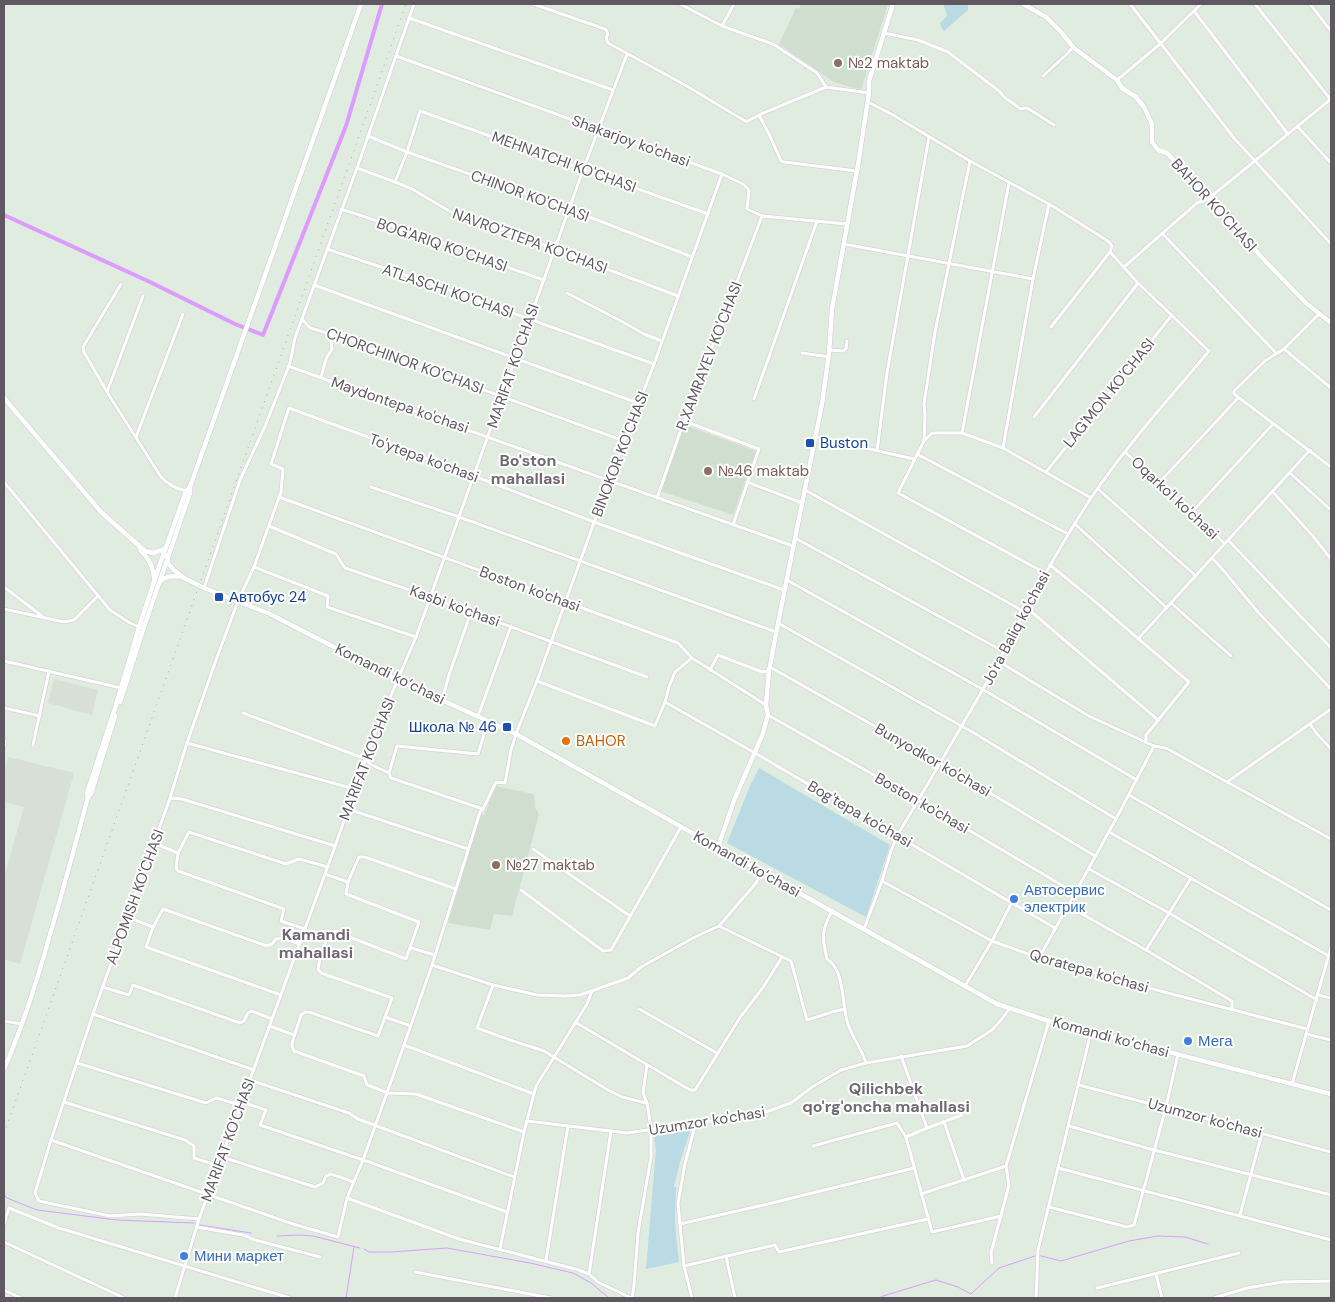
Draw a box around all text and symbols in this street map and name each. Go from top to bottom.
place label: №2 maktab [848,53,929,73]
marker: №2 maktab [832,57,844,69]
street label: Shakarjoy ko'chasi [569,110,693,172]
street label: MEHNATCHI KO'CHASI [489,127,639,197]
street label: BAHOR KO'CHASI [1167,154,1261,256]
street label: CHINOR KO'CHASI [468,165,592,227]
street label: NAVRO'ZTEPA KO'CHASI [450,204,610,278]
street label: BOG'ARIQ KO'CHASI [374,213,510,277]
street label: ATLASCHI KO'CHASI [380,259,516,323]
street label: R.XAMRAYEV KO'CHASI [671,279,747,433]
street label: MA'RIFAT KO'CHASI [482,301,544,431]
street label: CHORCHINOR KO'CHASI [324,323,486,399]
street label: LAG'MON KO'CHASI [1059,334,1159,452]
street label: Maydontepa ko'chasi [329,372,471,438]
street label: BINOKOR KO'CHASI [587,389,653,519]
street label: To'ytepa ko'chasi [366,429,482,487]
place label: Buston [820,433,868,453]
marker: Buston [804,437,816,449]
district label: Bo'ston mahallasi [491,450,565,489]
street label: Oqarko'l ko'chasi [1127,452,1223,544]
place label: №46 maktab [718,461,809,481]
marker: №46 maktab [702,465,714,477]
street label: Boston ko'chasi [477,562,583,616]
street label: Jo'ra Baliq ko'chasi [977,567,1055,689]
street label: Kasbi ko'chasi [407,580,503,632]
place label: Автобус 24 [229,587,306,607]
marker: Автобус 24 [213,591,225,603]
street label: Komandi ko‘chasi [332,639,448,709]
street label: MA'RIFAT KO'CHASI [334,695,400,823]
place label: Школа № 46 [409,717,497,737]
street label: Bunyodkor ko'chasi [871,719,995,801]
marker: Школа № 46 [501,721,513,733]
place label: BAHOR [576,731,626,751]
marker: BAHOR [560,735,572,747]
street label: Boston ko'chasi [871,768,973,838]
street label: Bog'tepa ko'chasi [804,776,916,852]
street label: Komandi ko‘chasi [690,826,804,902]
street label: ALPOMISH KO'CHASI [101,827,169,967]
place label: №27 maktab [506,855,595,875]
marker: №27 maktab [490,859,502,871]
place label: Автосервис электрик [1024,880,1105,917]
marker: Автосервис электрик [1008,893,1020,905]
district label: Kamandi mahallasi [279,924,353,963]
street label: Qoratepa ko'chasi [1027,944,1151,998]
street label: Komandi ko‘chasi [1051,1012,1171,1062]
place label: Мега [1198,1031,1233,1051]
marker: Мега [1182,1035,1194,1047]
street label: MA'RIFAT KO'CHASI [196,1076,260,1204]
district label: Qilichbek qo'rg'oncha mahallasi [802,1078,970,1117]
street label: Uzumzor ko'chasi [1146,1093,1264,1143]
street label: Uzumzor ko'chasi [647,1102,767,1140]
place label: Мини маркет [194,1246,284,1266]
marker: Мини маркет [178,1250,190,1262]

